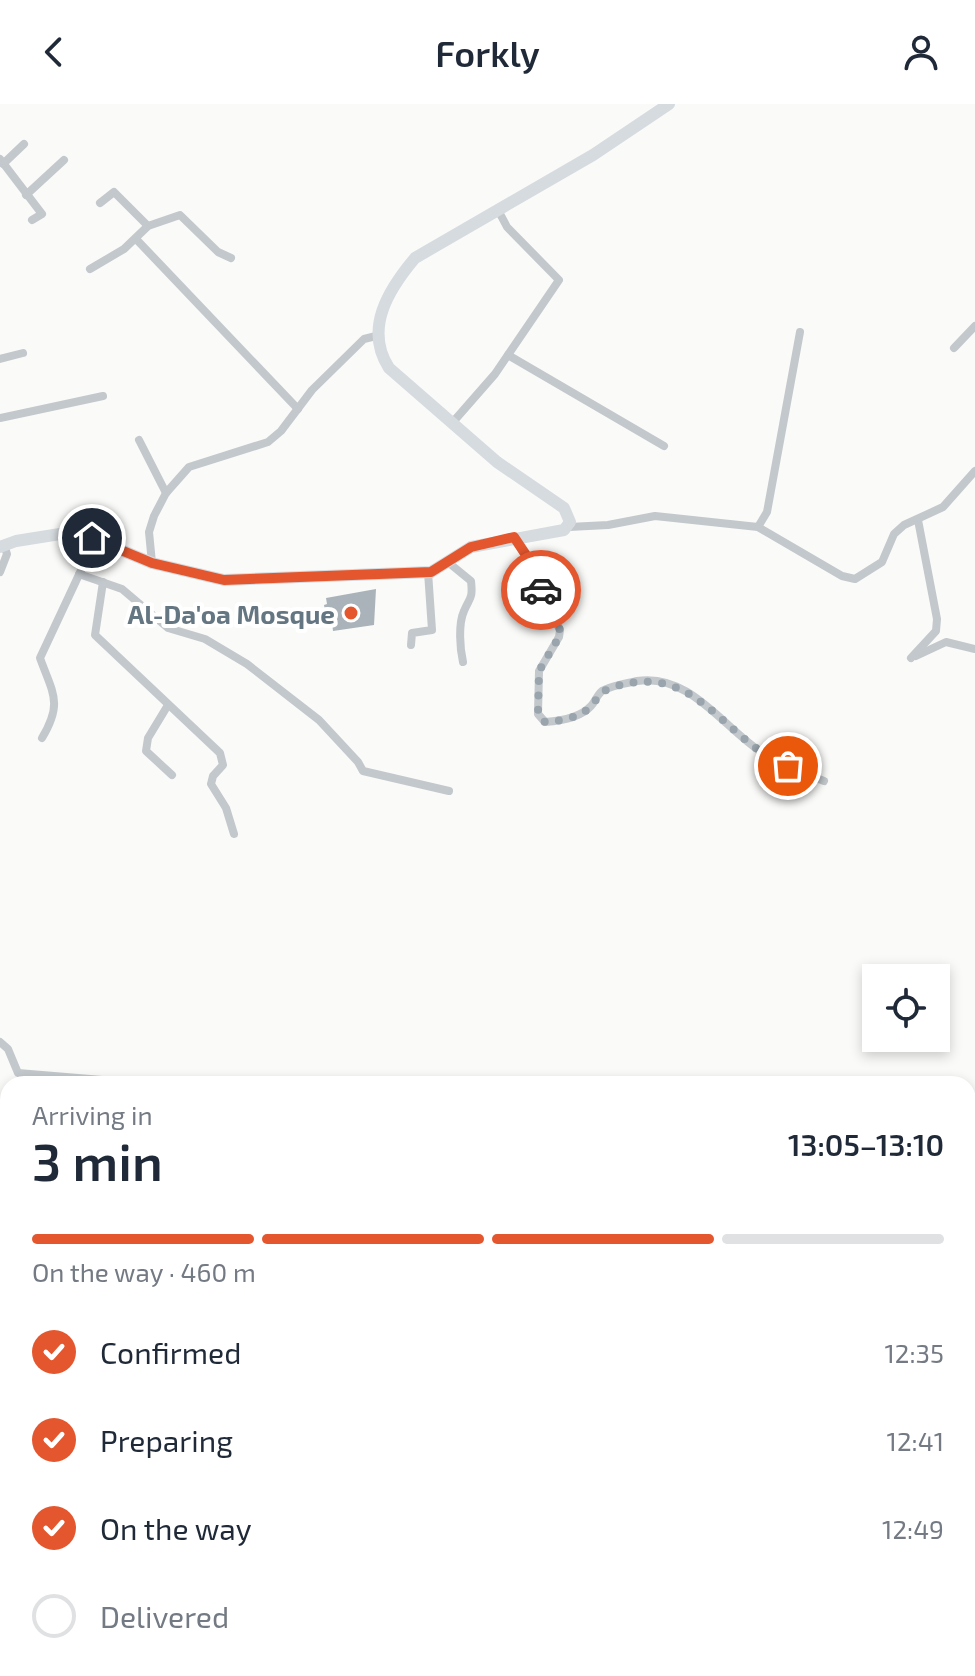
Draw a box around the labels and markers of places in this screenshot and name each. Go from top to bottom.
pin [58,504,126,572]
place label: Al-Da'oa Mosque [128,598,335,629]
marker: Al-Da'oa Mosque [342,604,360,622]
pin [754,732,822,800]

